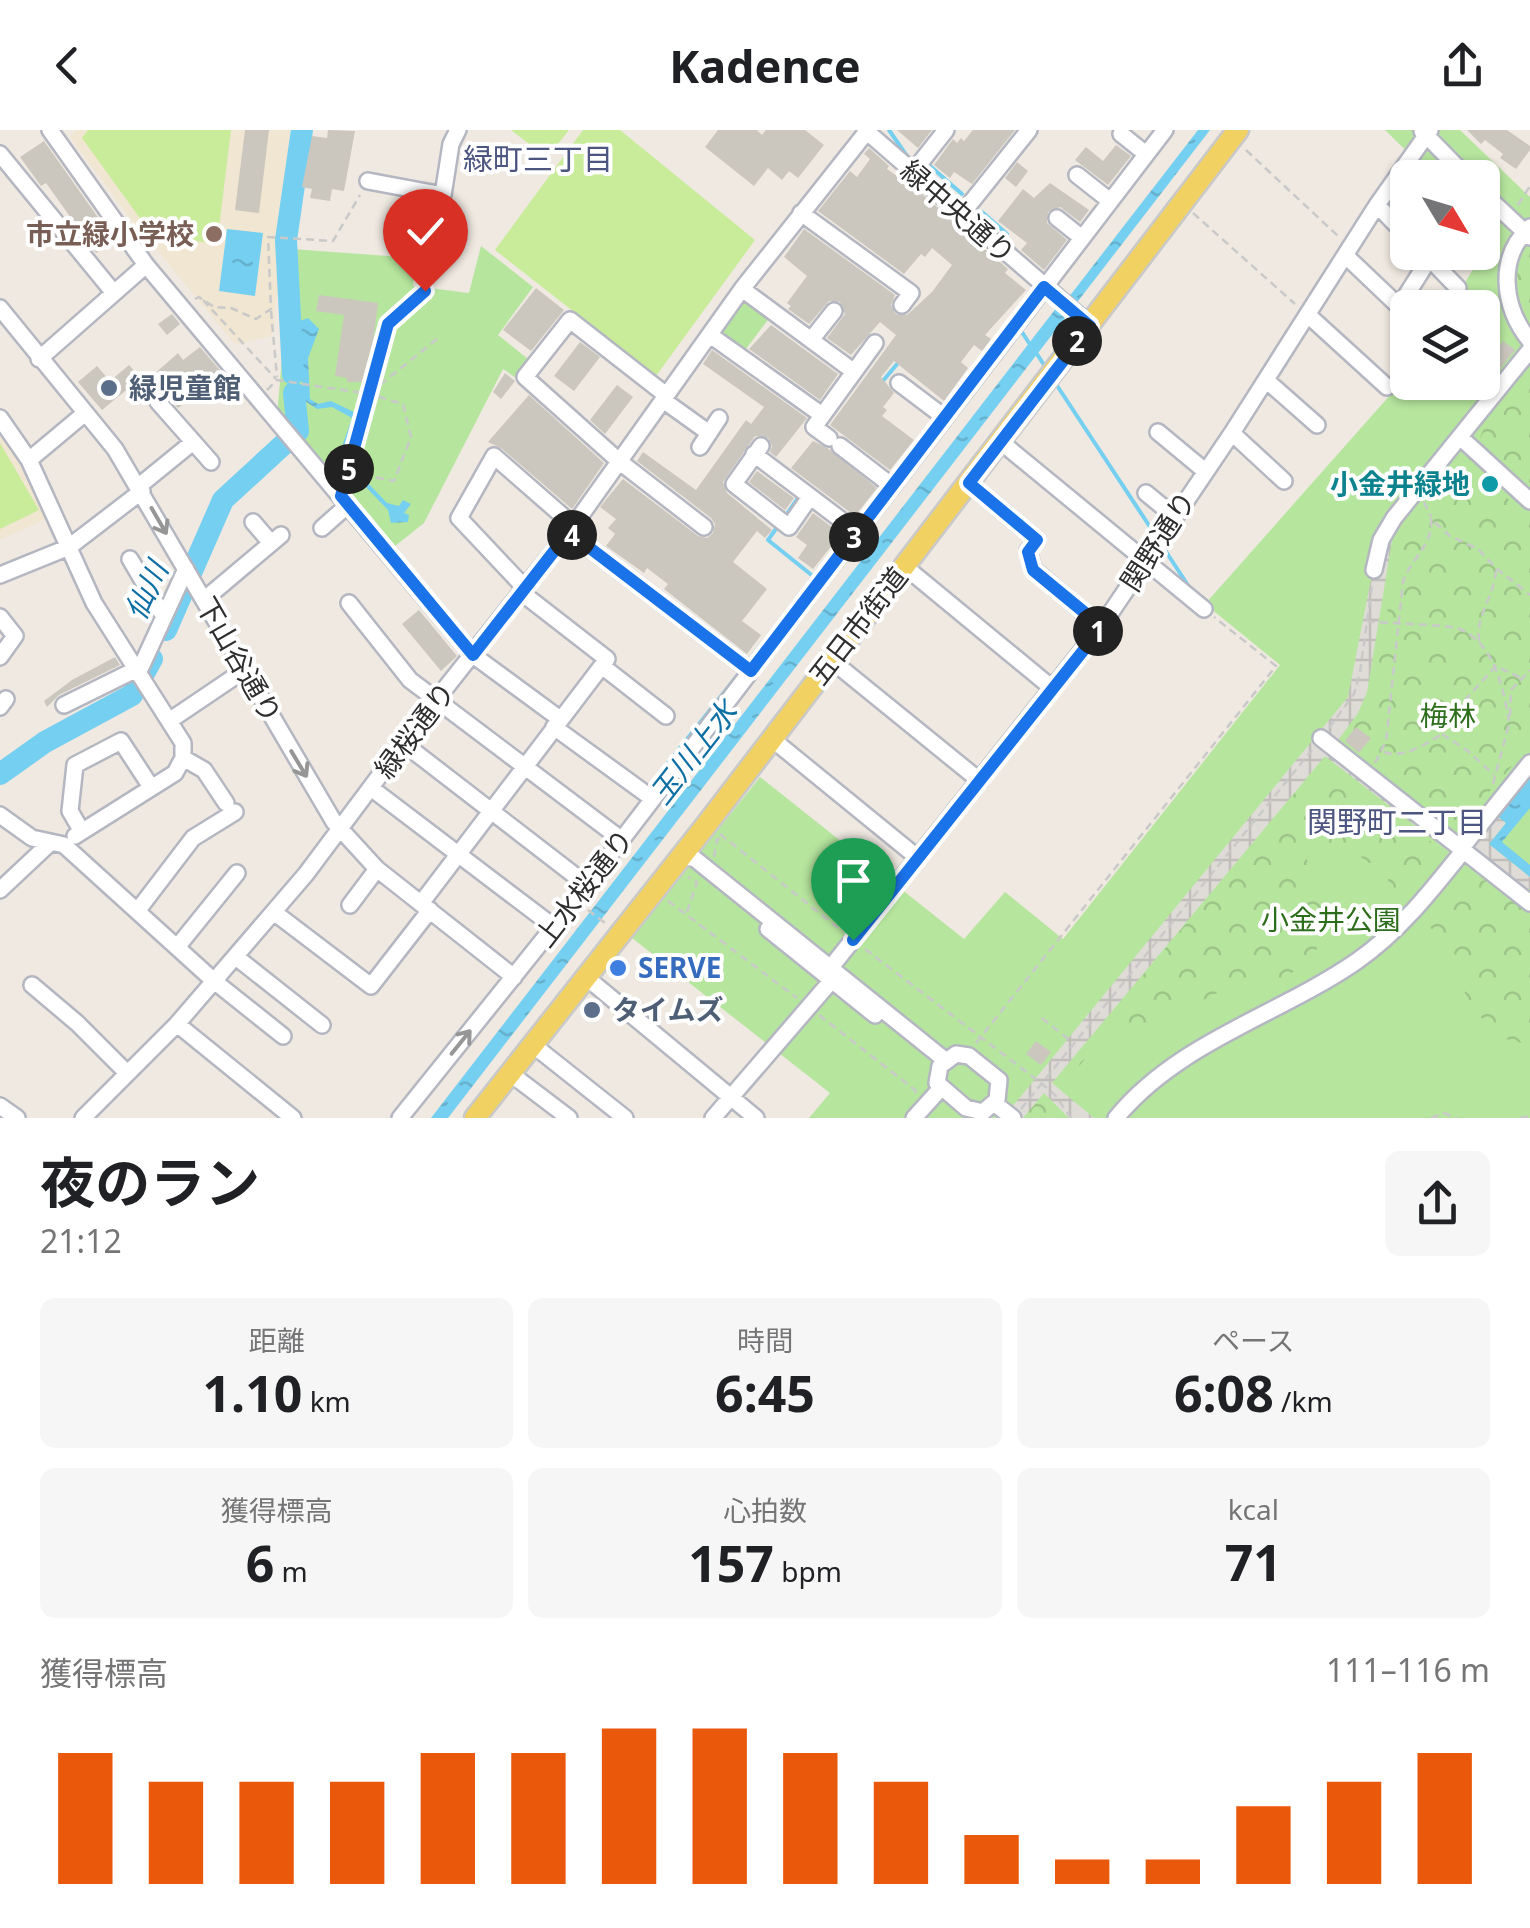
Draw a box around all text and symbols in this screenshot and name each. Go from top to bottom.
text: Kadence [669,35,861,96]
icon: back [40,38,95,93]
icon: share [1435,38,1490,93]
district label: 緑町三丁目 [463,138,613,179]
street label: 緑中央通り [893,151,1024,272]
north arrow [1390,160,1500,270]
map controls [1390,160,1500,400]
pin [383,189,468,292]
icon: check [398,204,453,259]
place label: 市立緑小学校 [26,214,194,252]
marker: 市立緑小学校 [203,223,225,245]
button: layers [1390,290,1500,400]
pin: 2 [1052,316,1102,366]
text: 2 [1069,322,1085,360]
place label: 緑児童館 [129,368,241,406]
marker: 緑児童館 [98,377,120,399]
pin: 5 [324,444,374,494]
text: 5 [341,450,357,488]
place label: 小金井緑地 [1330,464,1470,502]
marker: 小金井緑地 [1479,473,1501,495]
street label: 関野通り [1111,483,1204,598]
one-way arrow [149,506,169,536]
pin: 4 [547,510,597,560]
pin: 3 [829,512,879,562]
text: 4 [564,516,580,554]
text: 3 [846,518,862,556]
water label: 仙川 [114,552,178,626]
street label: 五日市街道 [799,559,915,692]
street label: 下山谷通り [188,589,291,730]
pin: 1 [1073,606,1123,656]
text: 1 [1090,612,1106,650]
street label: 緑桜通り [365,673,463,786]
water label: 玉川上水 [640,690,748,812]
park label: 梅林 [1420,696,1476,734]
one-way arrow [289,749,309,778]
district label: 関野町二丁目 [1307,801,1487,842]
street label: 上水桜通り [525,821,641,954]
pin [811,838,896,941]
icon: arrive [826,853,881,908]
park label: 小金井公園 [1261,900,1401,938]
place label: SERVE [638,948,721,986]
marker: SERVE [607,957,629,979]
place label: タイムズ [612,990,723,1028]
marker: タイムズ [581,999,603,1021]
one-way arrow [450,1030,472,1056]
text: 夜のラン [40,1144,260,1219]
button: share [1385,1151,1490,1256]
text: 21:12 [40,1219,122,1262]
text: 距離 [249,1321,305,1359]
text: 時間 [737,1321,793,1359]
text: ペース [1212,1321,1295,1359]
text: 1.10 [203,1359,302,1427]
text: 6:45 [715,1359,815,1427]
text: 6:08 [1174,1359,1274,1427]
text: km [302,1382,351,1420]
text: /km [1274,1382,1333,1420]
text: kcal [1228,1490,1279,1528]
text: 獲得標高 [221,1491,333,1529]
text: 心拍数 [723,1491,807,1529]
text: 71 [1225,1528,1282,1596]
text: 6 [246,1529,274,1597]
text: 157 [688,1529,774,1597]
text: m [274,1552,308,1590]
text: bpm [774,1552,842,1590]
text: 111–116 m [1326,1648,1490,1691]
text: 獲得標高 [40,1651,168,1694]

